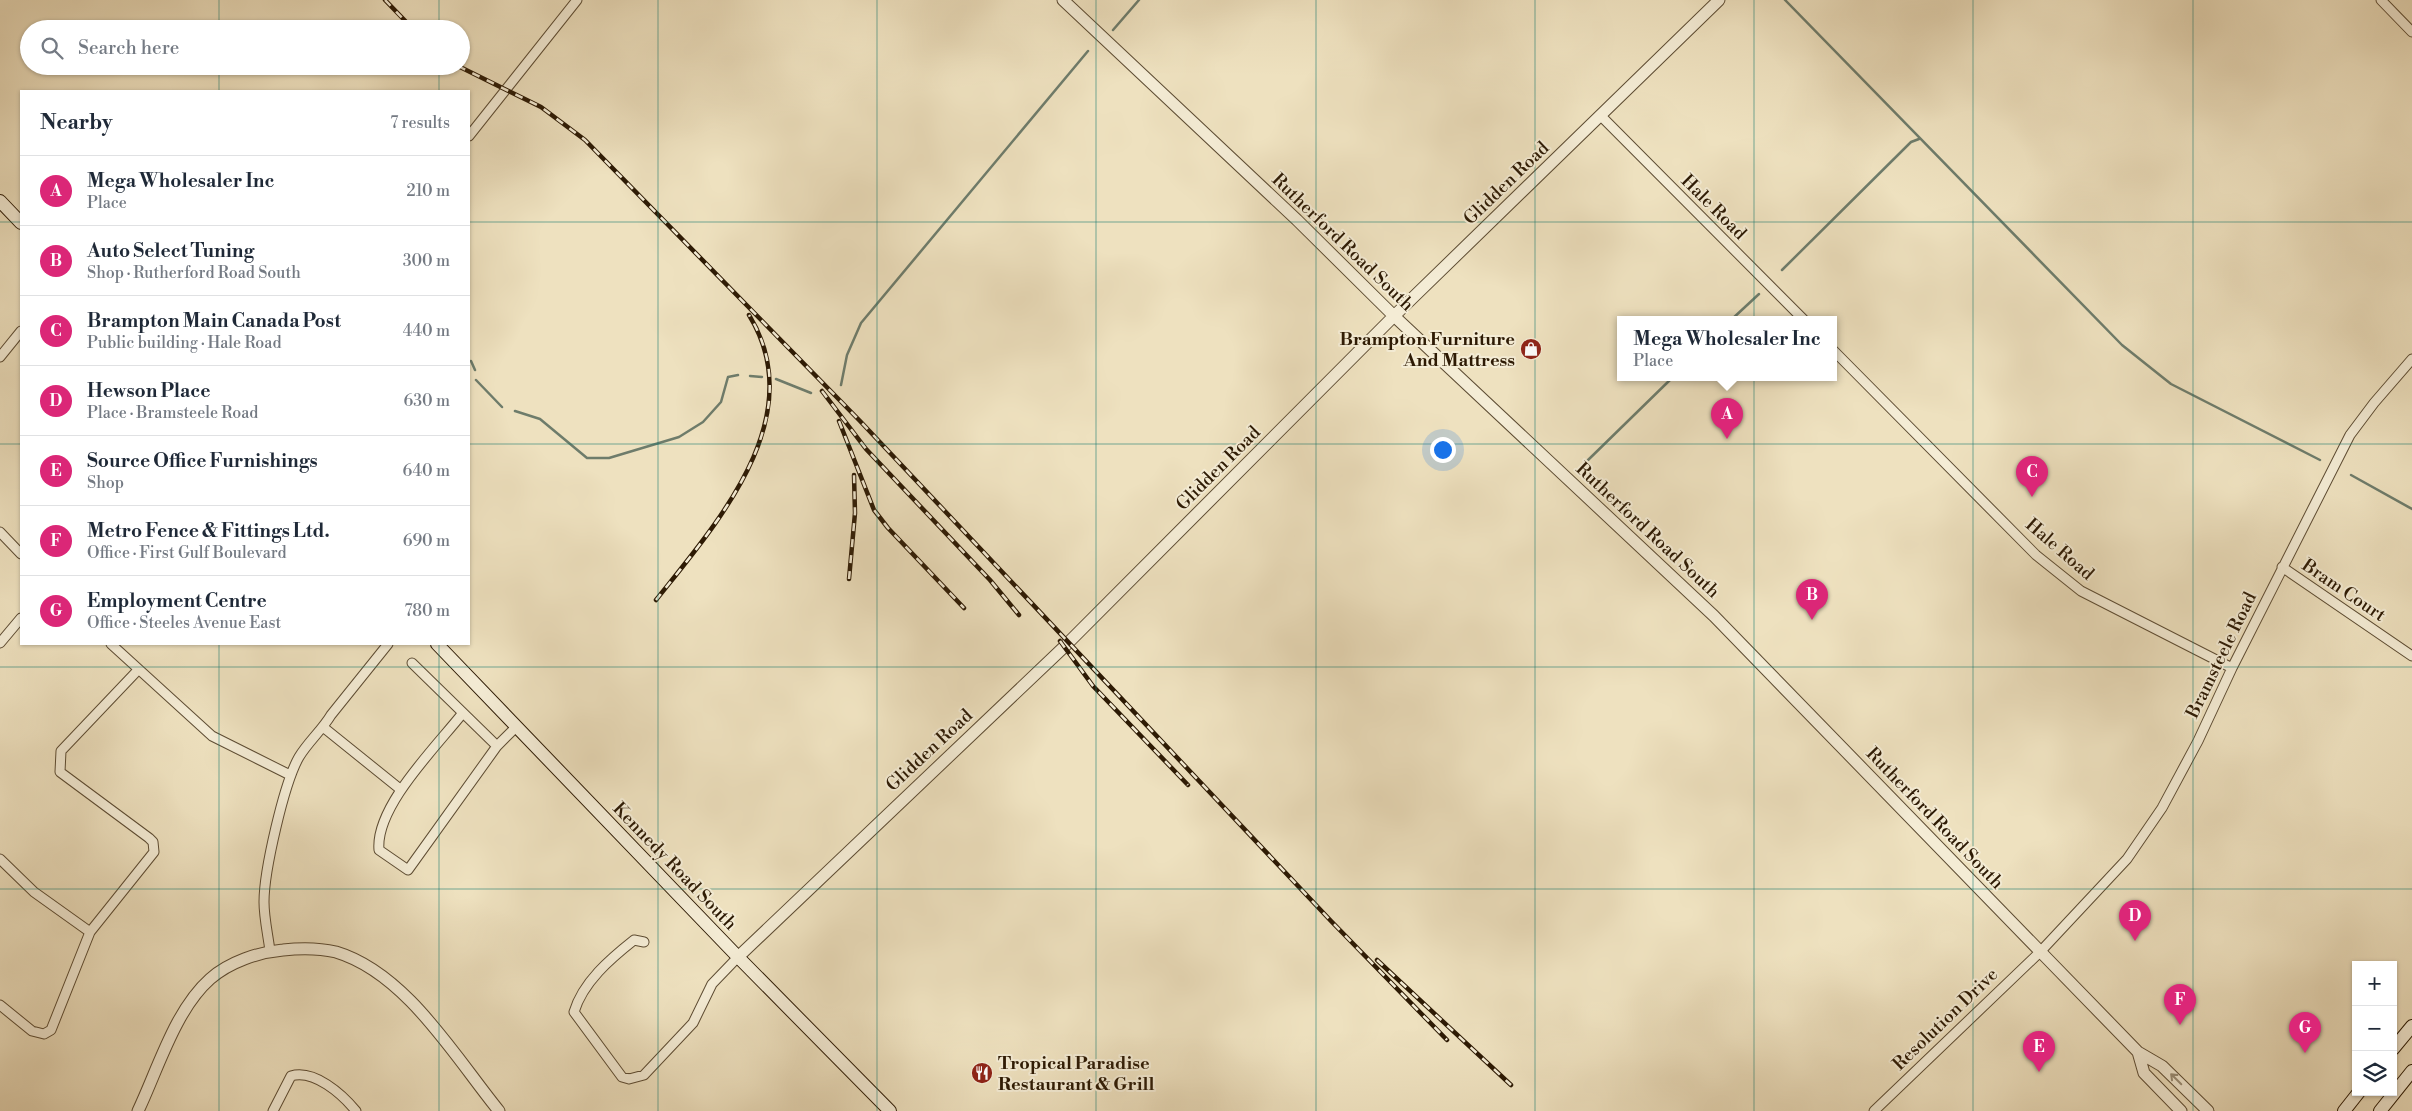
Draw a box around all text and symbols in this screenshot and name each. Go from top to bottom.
search box [20,20,470,75]
icon: search [38,34,66,62]
text: Search here [78,36,179,60]
text: Nearby [40,110,113,136]
text: 7 results [390,113,450,133]
street label: Glidden Road [1459,136,1555,230]
text: Mega Wholesaler Inc [87,169,274,193]
street label: Rutherford Road South [1267,169,1419,316]
street label: Hale Road [1676,170,1752,246]
text: A [50,181,62,201]
text: 210 m [406,181,450,201]
text: Place [87,193,127,213]
text: Auto Select Tuning [87,239,254,263]
text: B [50,251,62,271]
text: 300 m [403,251,450,271]
text: Shop · Rutherford Road South [87,263,301,283]
text: Brampton Main Canada Post [87,309,341,333]
popup [1617,316,1837,381]
text: C [50,321,62,341]
text: 440 m [403,321,450,341]
text: Mega Wholesaler Inc [1633,327,1821,351]
place label: Brampton Furniture And Mattress [1339,328,1515,372]
text: Public building · Hale Road [87,333,282,353]
shop icon: Brampton Furniture And Mattress [1519,337,1543,361]
text: Place [1633,351,1673,371]
text: Hewson Place [87,379,210,403]
text: D [50,391,62,411]
text: 630 m [404,391,450,411]
pin: A [1711,398,1743,439]
text: Place · Bramsteele Road [87,403,258,423]
street label: Glidden Road [1171,421,1266,515]
your location [1430,437,1456,463]
text: Source Office Furnishings [87,449,318,473]
pin: C [2016,456,2048,497]
street label: Rutherford Road South [1571,458,1725,603]
text: E [50,461,62,481]
text: 640 m [403,461,450,481]
text: Shop [87,473,124,493]
street label: Hale Road [2021,513,2099,586]
text: Metro Fence & Fittings Ltd. [87,519,330,543]
text: F [50,531,62,551]
text: 690 m [403,531,450,551]
text: Office · First Gulf Boulevard [87,543,287,563]
street label: Bram Court [2297,553,2391,627]
pin: B [1796,579,1828,620]
street label: Bramsteele Road [2181,588,2262,723]
text: Employment Centre [87,589,267,613]
text: G [50,601,62,621]
text: 780 m [405,601,450,621]
text: Office · Steeles Avenue East [87,613,281,633]
street label: Glidden Road [881,704,978,796]
street label: Rutherford Road South [1861,743,2009,894]
street label: Kennedy Road South [608,798,742,935]
pin: D [2119,900,2151,941]
map controls [2352,961,2397,1096]
button: + [2352,961,2397,1006]
street label: Resolution Drive [1888,963,2003,1075]
pin: F [2164,984,2196,1025]
button: − [2352,1006,2397,1051]
pin: G [2289,1012,2321,1053]
pin: E [2023,1031,2055,1072]
button: layers [2352,1051,2397,1096]
place label: Tropical Paradise Restaurant & Grill [998,1052,1154,1096]
restaurant icon: Tropical Paradise Restaurant & Grill [970,1061,994,1085]
one-way arrow [2169,1073,2182,1085]

